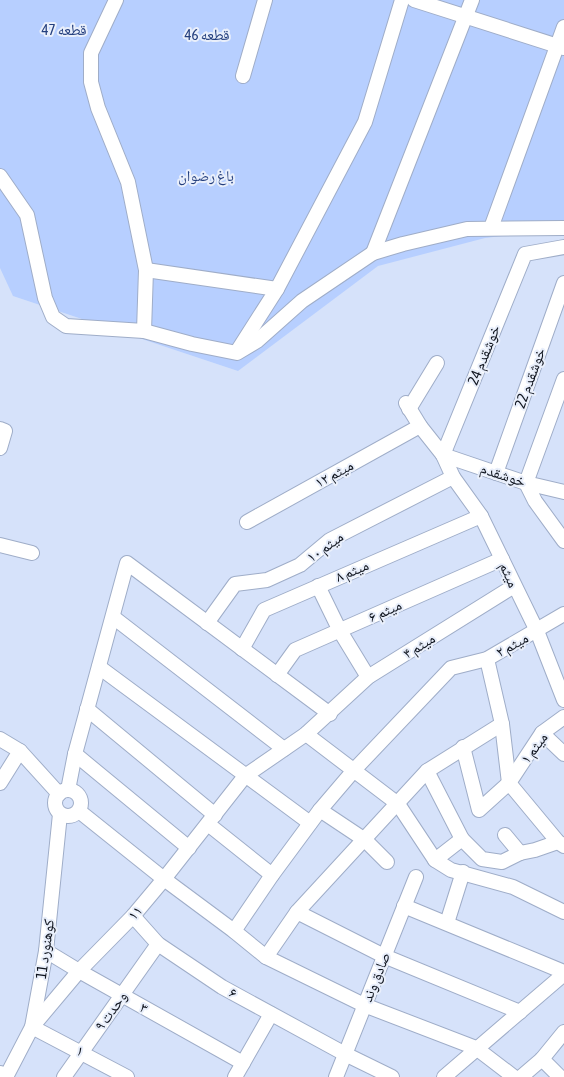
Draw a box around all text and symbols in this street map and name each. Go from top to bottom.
park label: قطعه 47 [42,21,86,38]
park label: قطعه 46 [185,26,229,43]
park label: باغ رضوان [178,167,234,186]
street label: خوشقدم 24 [464,322,505,388]
street label: خوشقدم 22 [511,345,550,411]
street label: ۱۲ میثم [312,456,357,493]
street label: خوشقدم [478,459,528,492]
street label: ۱۰ میثم [303,528,348,567]
street label: ۸ میثم [333,556,372,587]
street label: میثم [495,560,522,591]
street label: ۶ میثم [366,596,405,627]
street label: ۴ میثم [400,629,439,664]
street label: ۲ میثم [493,629,532,662]
street label: ۱ میثم [516,729,552,768]
street label: ۱۱ [124,902,145,923]
street label: کوهنورد 11 [32,918,58,980]
street label: صادق وند [358,950,395,1005]
street label: ۶ [226,983,240,1002]
street label: ۹ وحدت [91,988,131,1034]
street label: ۳ [137,998,152,1017]
street label: ۱ [73,1041,87,1060]

